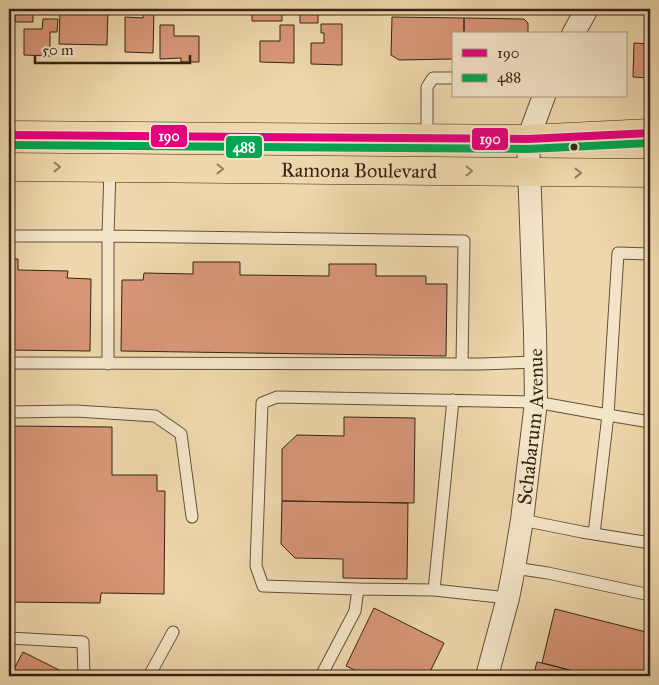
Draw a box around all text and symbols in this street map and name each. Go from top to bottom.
scale bar [35,32,190,64]
legend [452,32,626,98]
text: 50 m [42,41,74,59]
text: 190 [497,44,520,62]
text: 488 [497,68,521,86]
line badge: 190 [150,124,188,148]
line badge: 190 [471,127,509,151]
text: 190 [158,128,180,146]
text: 190 [479,131,501,149]
line badge: 488 [225,135,263,159]
text: 488 [233,139,255,157]
unlabelled marker [569,142,579,152]
street label: Ramona Boulevard [281,158,437,183]
one-way arrow [54,162,62,172]
one-way arrow [216,164,224,174]
one-way arrow [465,166,473,177]
one-way arrow [574,167,582,178]
street label: Schabarum Avenue [512,348,548,506]

